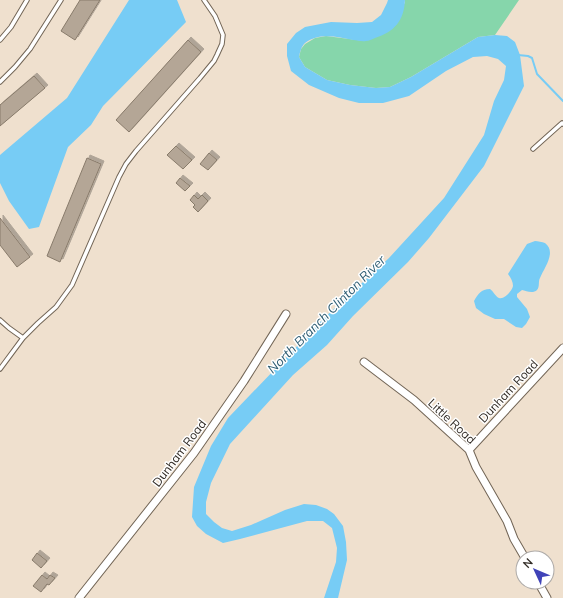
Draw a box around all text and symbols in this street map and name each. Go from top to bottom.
water label: North Branch Clinton River [264,251,389,376]
street label: Dunham Road [475,357,541,425]
street label: Little Road [425,395,479,447]
street label: Dunham Road [149,416,209,490]
north arrow [515,550,555,590]
text: N [520,555,536,571]

